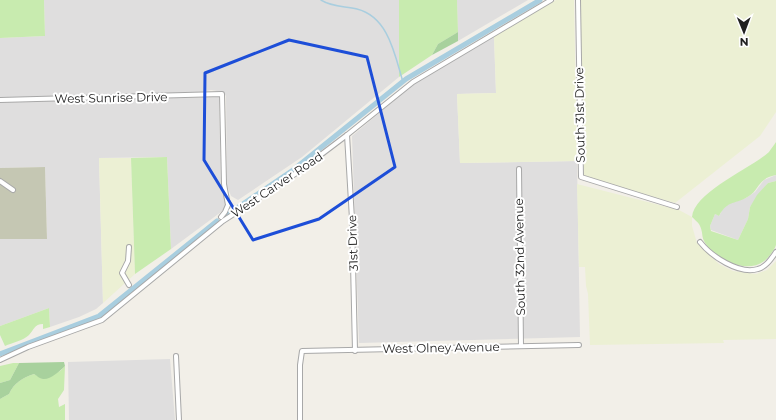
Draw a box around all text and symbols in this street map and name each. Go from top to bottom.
north arrow [724,12,764,52]
text: N [740,35,749,49]
street label: South 31st Drive [571,67,588,163]
street label: West Sunrise Drive [54,89,168,106]
street label: West Carver Road [228,148,325,221]
street label: South 32nd Avenue [511,198,528,316]
street label: 31st Drive [344,215,361,271]
street label: West Olney Avenue [382,339,500,356]

